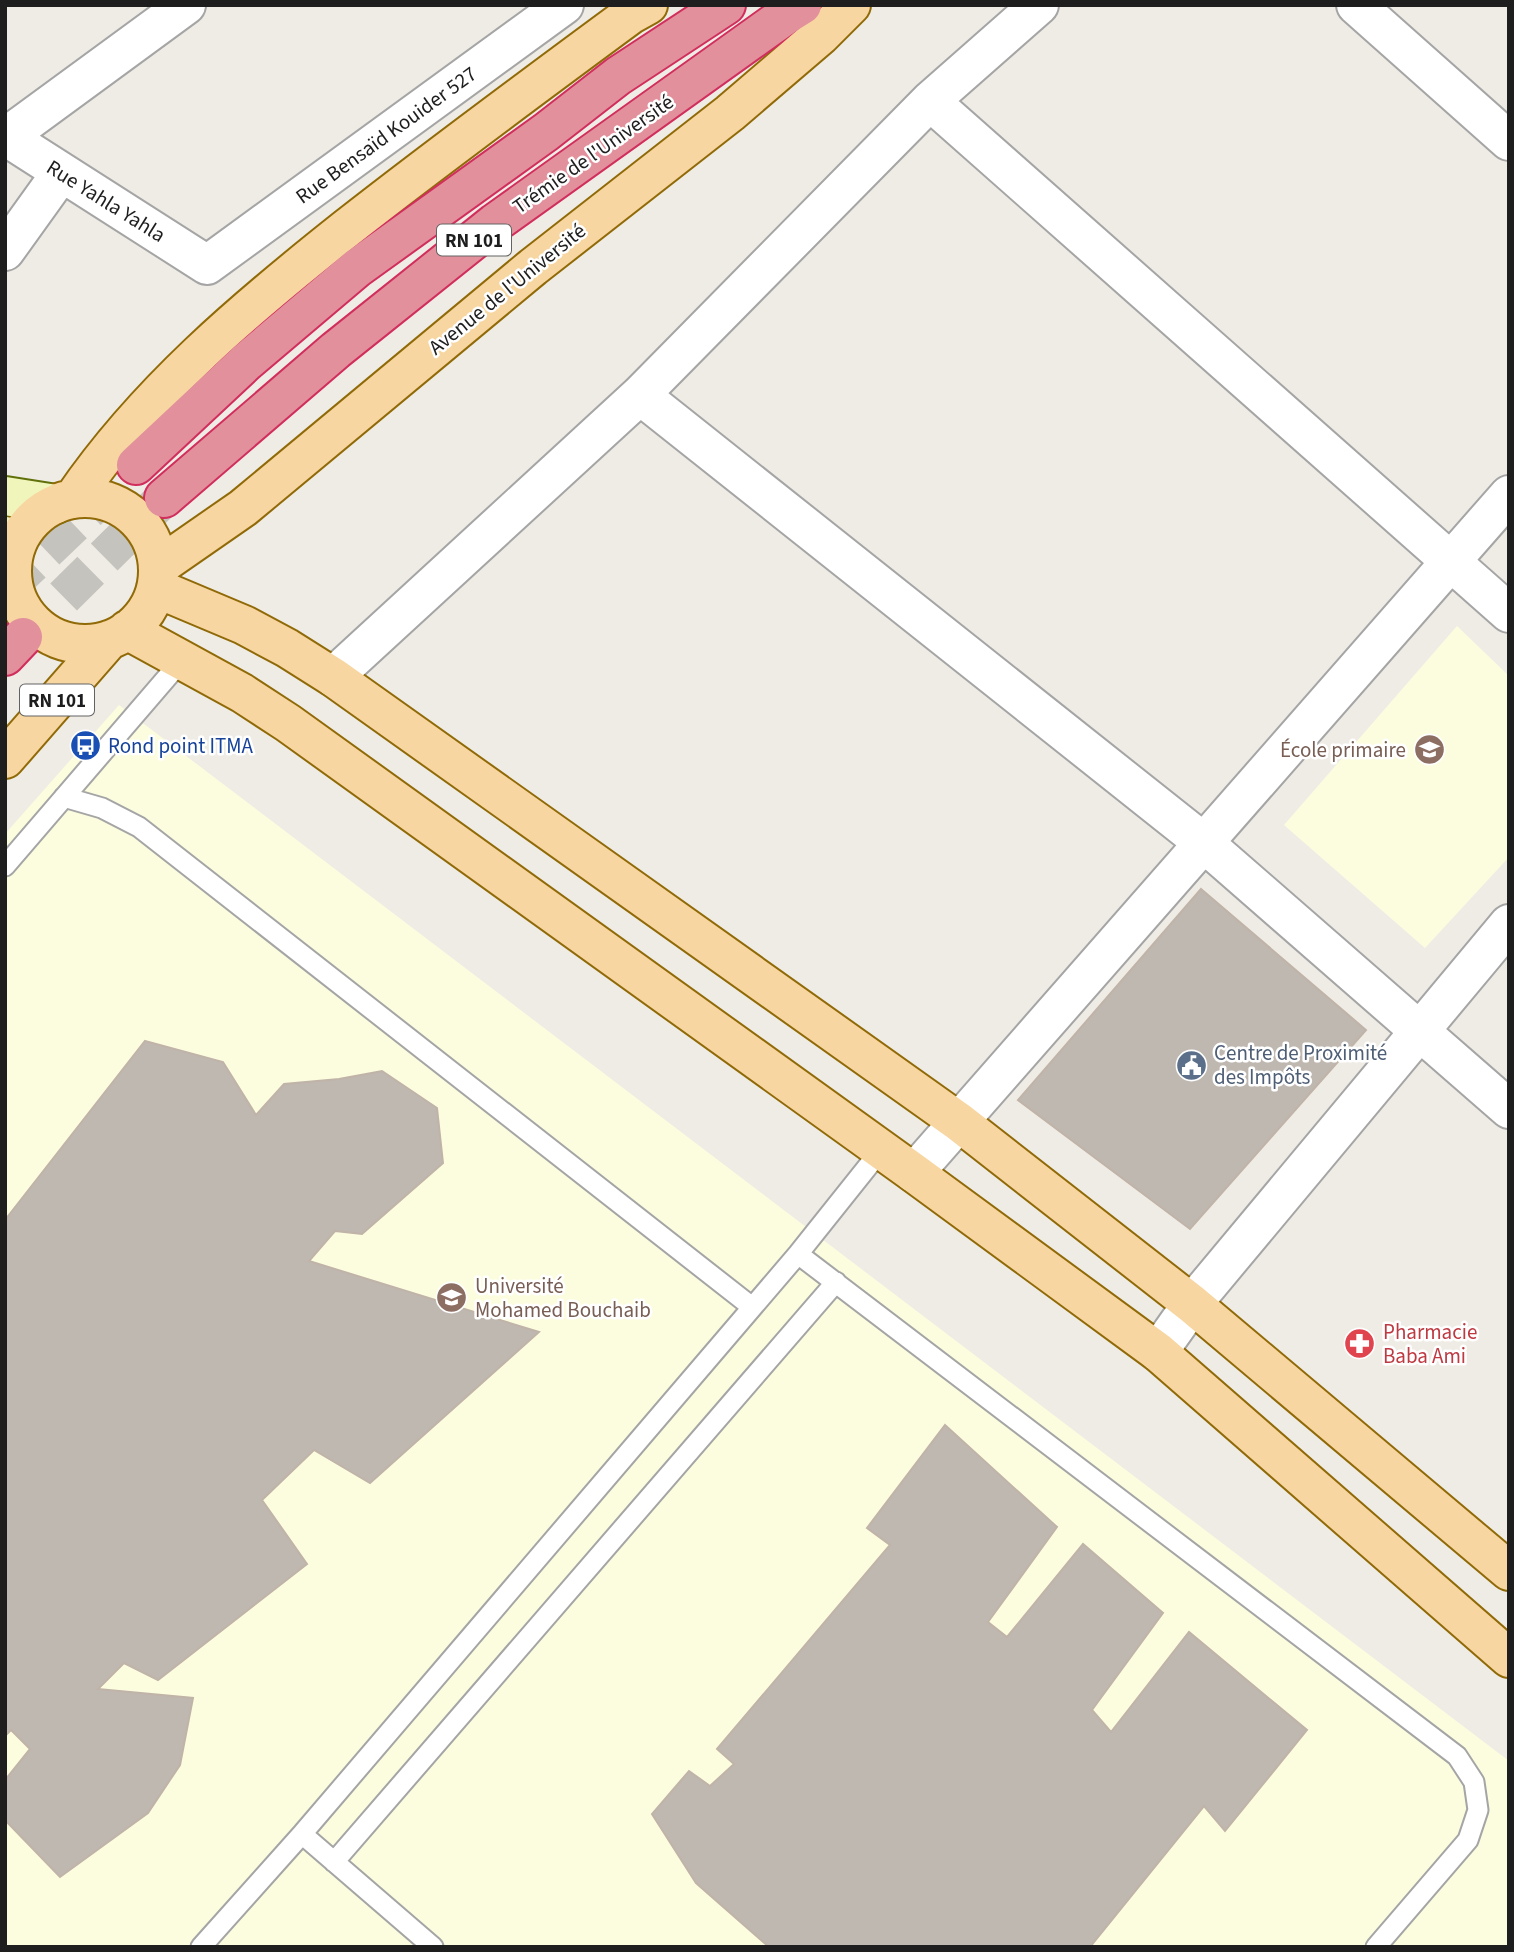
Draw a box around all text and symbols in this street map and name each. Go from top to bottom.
street label: Rue Bensaïd Kouider 527 [289,59,483,211]
street label: Trémie de l'Université [506,87,680,221]
street label: Rue Yahla Yahla [41,152,171,250]
street label: Avenue de l'Université [422,216,592,362]
road number: RN 101 [437,224,511,256]
road number: RN 101 [20,684,94,716]
bus stop icon: Rond point ITMA [68,729,102,763]
place label: Rond point ITMA [108,731,253,761]
school or university icon: École primaire [1412,733,1446,767]
place label: École primaire [1280,735,1406,765]
place label: Centre de Proximité des Impôts [1214,1038,1387,1092]
public building icon: Centre de Proximité des Impôts [1174,1048,1208,1082]
place label: Université Mohamed Bouchaib [475,1271,651,1325]
school or university icon: Université Mohamed Bouchaib [435,1281,469,1315]
place label: Pharmacie Baba Ami [1383,1317,1477,1371]
pharmacy icon: Pharmacie Baba Ami [1343,1327,1377,1361]

